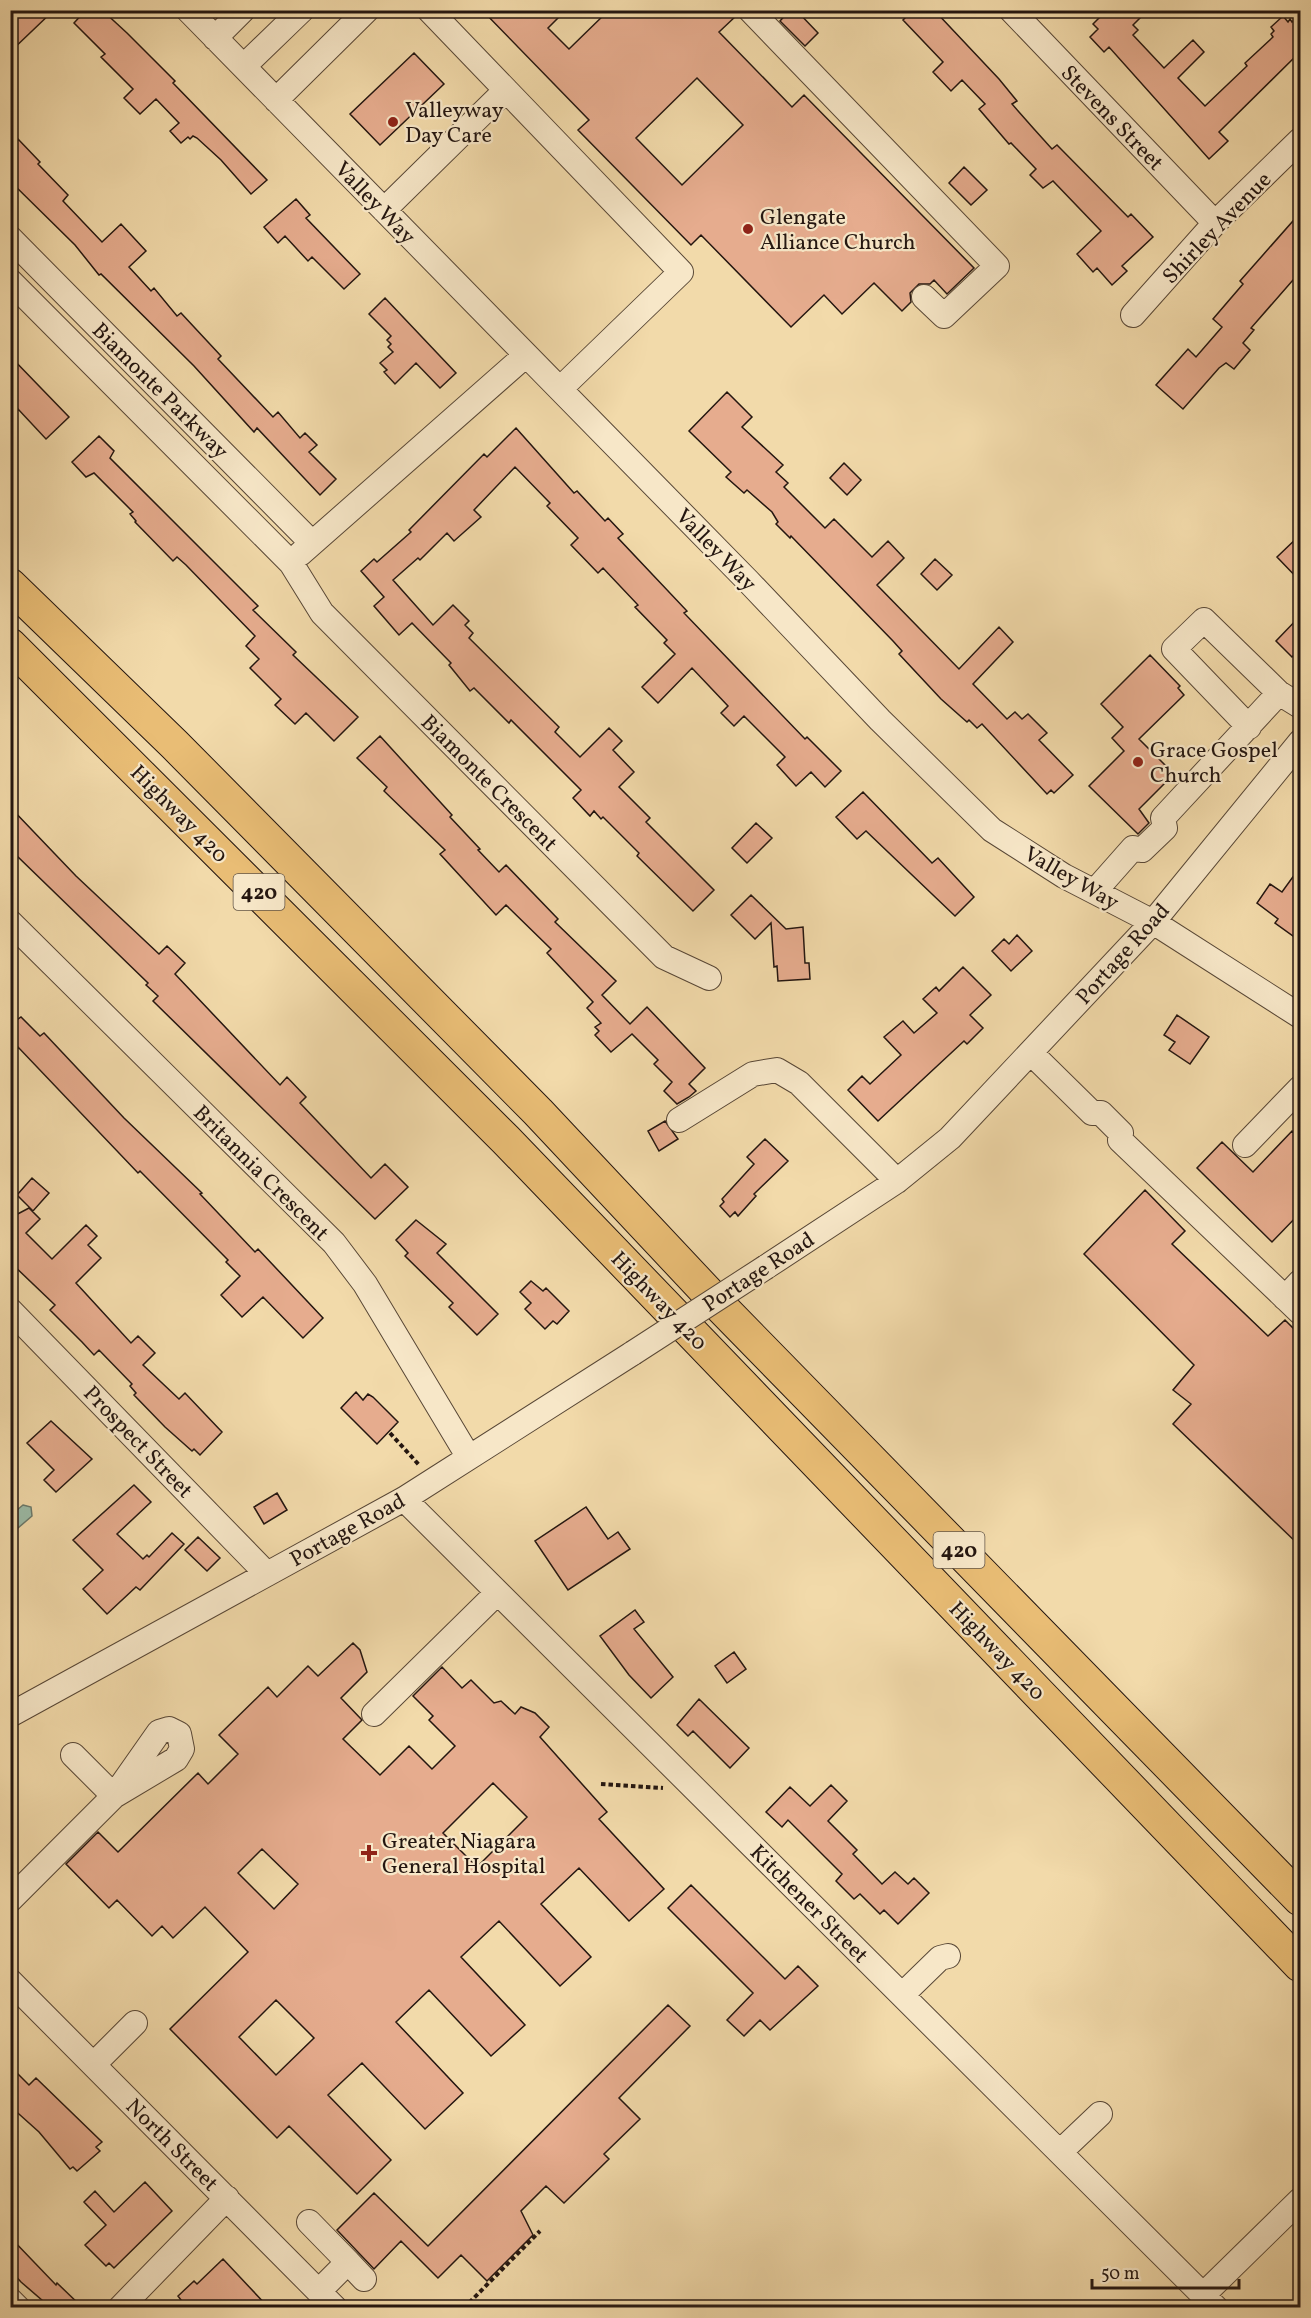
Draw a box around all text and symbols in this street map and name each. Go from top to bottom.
street label: Stevens Street [1053,59,1170,179]
place label: Valleyway Day Care [405,96,504,152]
marker: Valleyway Day Care [386,115,400,129]
street label: Valley Way [327,155,422,252]
street label: Shirley Avenue [1156,166,1279,292]
place label: Glengate Alliance Church [760,203,916,259]
marker: Glengate Alliance Church [741,222,755,236]
street label: Biamonte Parkway [84,316,235,467]
street label: Valley Way [668,502,763,599]
street label: Biamonte Crescent [413,708,564,859]
place label: Grace Gospel Church [1150,736,1278,792]
marker: Grace Gospel Church [1131,755,1145,769]
street label: Highway 420 [122,759,234,871]
street label: Valley Way [1017,839,1124,919]
road number: 420 [234,874,284,910]
street label: Portage Road [1070,897,1178,1012]
street label: Britannia Crescent [185,1099,335,1249]
street label: Portage Road [697,1225,821,1321]
street label: Highway 420 [603,1245,714,1358]
street label: Prospect Street [75,1380,199,1506]
street label: Portage Road [285,1487,412,1576]
road number: 420 [934,1532,984,1568]
street label: Highway 420 [941,1595,1052,1708]
place label: Greater Niagara General Hospital [382,1827,545,1883]
street label: Kitchener Street [742,1838,875,1971]
marker: Greater Niagara General Hospital [360,1844,378,1862]
street label: North Street [118,2092,225,2199]
scale bar [1092,2252,1239,2290]
text: 50 m [1101,2262,1140,2287]

